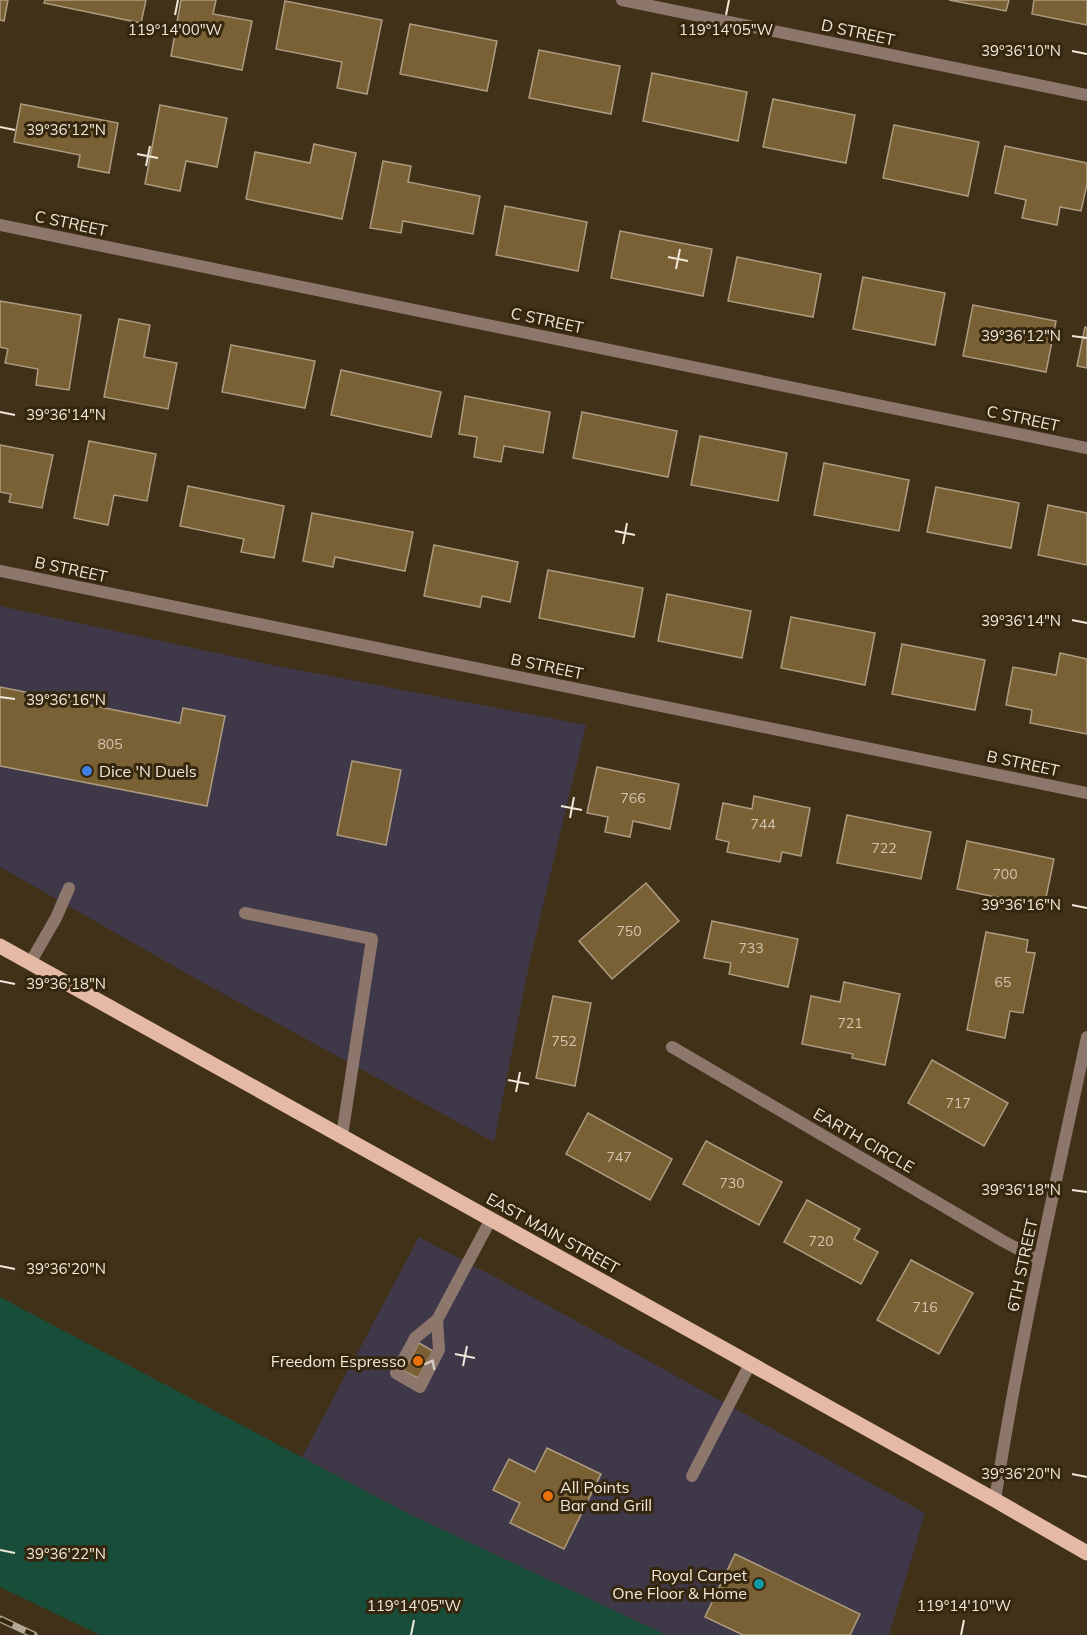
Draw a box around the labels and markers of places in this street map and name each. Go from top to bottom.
place label: Dice 'N Duels [99,761,197,781]
marker: Dice 'N Duels [80,764,94,778]
place label: Freedom Espresso [271,1351,406,1371]
marker: Freedom Espresso [411,1354,425,1368]
place label: All Points Bar and Grill [560,1477,652,1515]
marker: All Points Bar and Grill [541,1489,555,1503]
place label: Royal Carpet One Floor & Home [612,1565,747,1603]
marker: Royal Carpet One Floor & Home [752,1577,766,1591]

